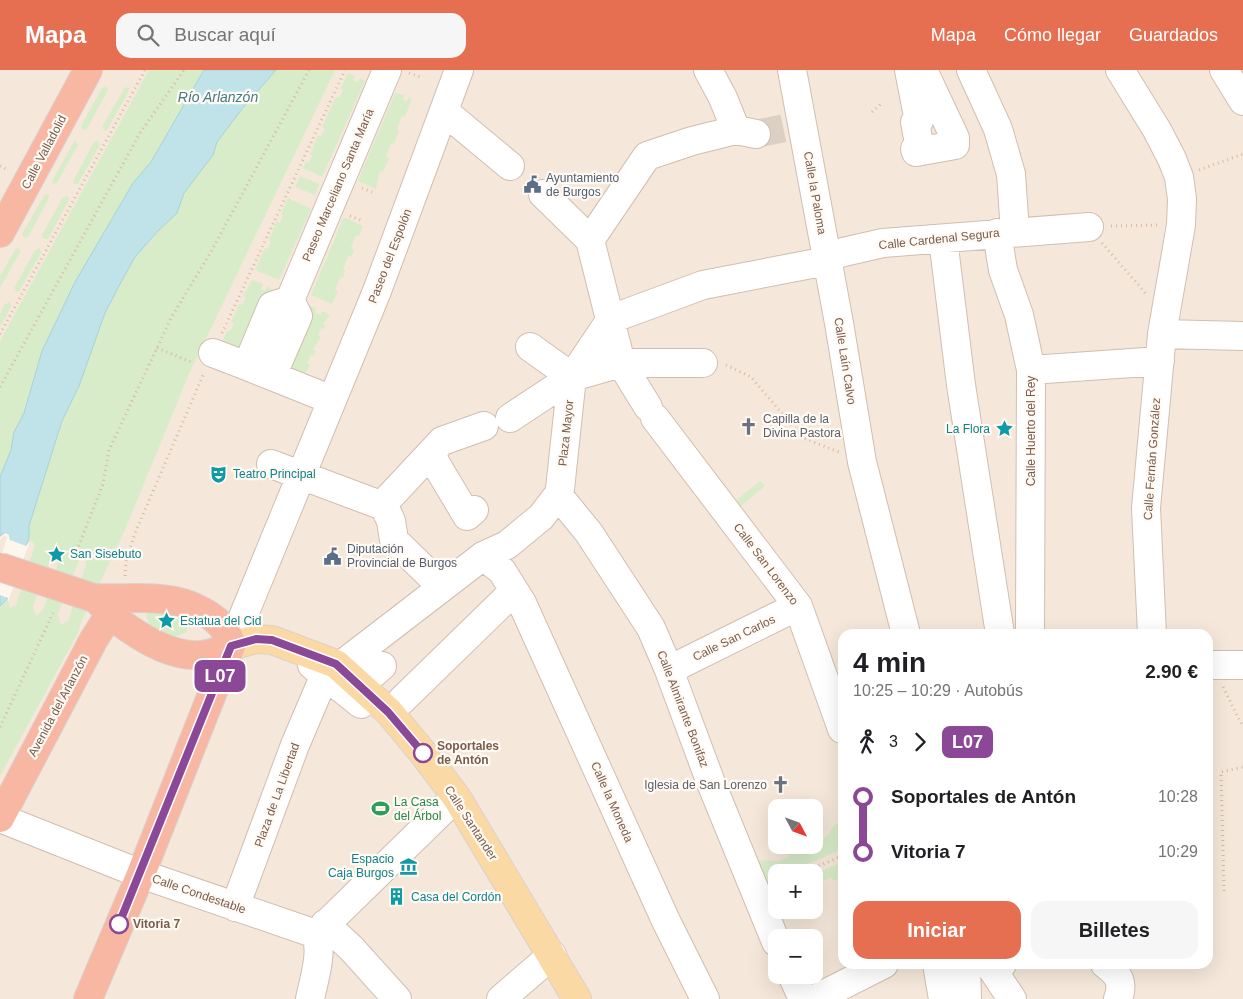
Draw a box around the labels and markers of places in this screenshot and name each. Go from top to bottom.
place label: Ayuntamiento de Burgos [546,171,619,199]
public building icon: Ayuntamiento de Burgos [522,175,542,195]
place label: Capilla de la Divina Pastora [763,412,841,440]
church icon: Capilla de la Divina Pastora [739,416,759,436]
place icon: La Flora [994,419,1014,439]
place label: La Flora [946,422,990,436]
theatre icon: Teatro Principal [209,464,229,484]
place label: Teatro Principal [233,467,316,481]
place label: Diputación Provincial de Burgos [347,542,457,570]
place icon: San Sisebuto [46,544,66,564]
public building icon: Diputación Provincial de Burgos [323,546,343,566]
place label: San Sisebuto [70,547,142,561]
place icon: Estatua del Cid [156,611,176,631]
place label: Estatua del Cid [180,614,261,628]
place label: Soportales de Antón [437,739,499,767]
marker: Soportales de Antón [413,743,433,763]
church icon: Iglesia de San Lorenzo [771,775,791,795]
place label: Iglesia de San Lorenzo [644,778,767,792]
place label: La Casa del Árbol [394,795,441,823]
sports icon: La Casa del Árbol [370,799,390,819]
place label: Espacio Caja Burgos [328,852,394,880]
museum icon: Espacio Caja Burgos [398,856,418,876]
building icon: Casa del Cordón [387,887,407,907]
place label: Casa del Cordón [411,890,501,904]
marker: Vitoria 7 [109,914,129,934]
place label: Vitoria 7 [133,917,180,931]

